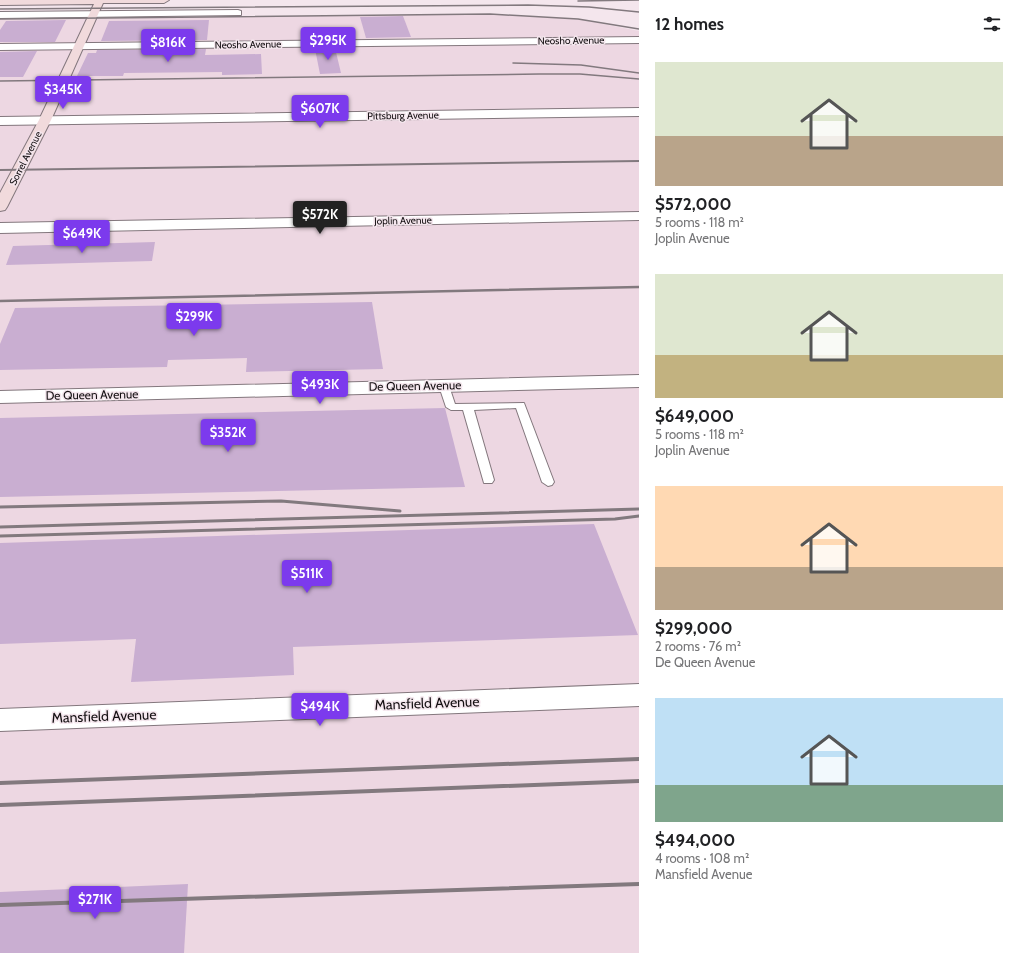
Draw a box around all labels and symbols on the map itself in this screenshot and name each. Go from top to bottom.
pin: $295K [300,27,356,61]
pin: $816K [140,29,196,63]
street label: Neosho Avenue [538,33,604,48]
street label: Neosho Avenue [215,37,281,52]
pin: $345K [35,76,91,110]
pin: $607K [292,95,348,129]
street label: Pittsburg Avenue [367,108,439,123]
street label: Sorrel Avenue [6,129,45,187]
pin: $572K [292,201,348,235]
street label: Joplin Avenue [373,213,432,228]
pin: $649K [54,220,110,254]
pin: $299K [166,303,222,337]
pin: $493K [292,371,348,405]
street label: De Queen Avenue [369,377,461,394]
street label: De Queen Avenue [46,386,138,403]
pin: $352K [200,419,256,453]
pin: $511K [279,560,335,594]
street label: Mansfield Avenue [374,692,480,714]
pin: $494K [292,693,348,727]
street label: Mansfield Avenue [51,705,157,727]
pin: $271K [67,886,123,920]

